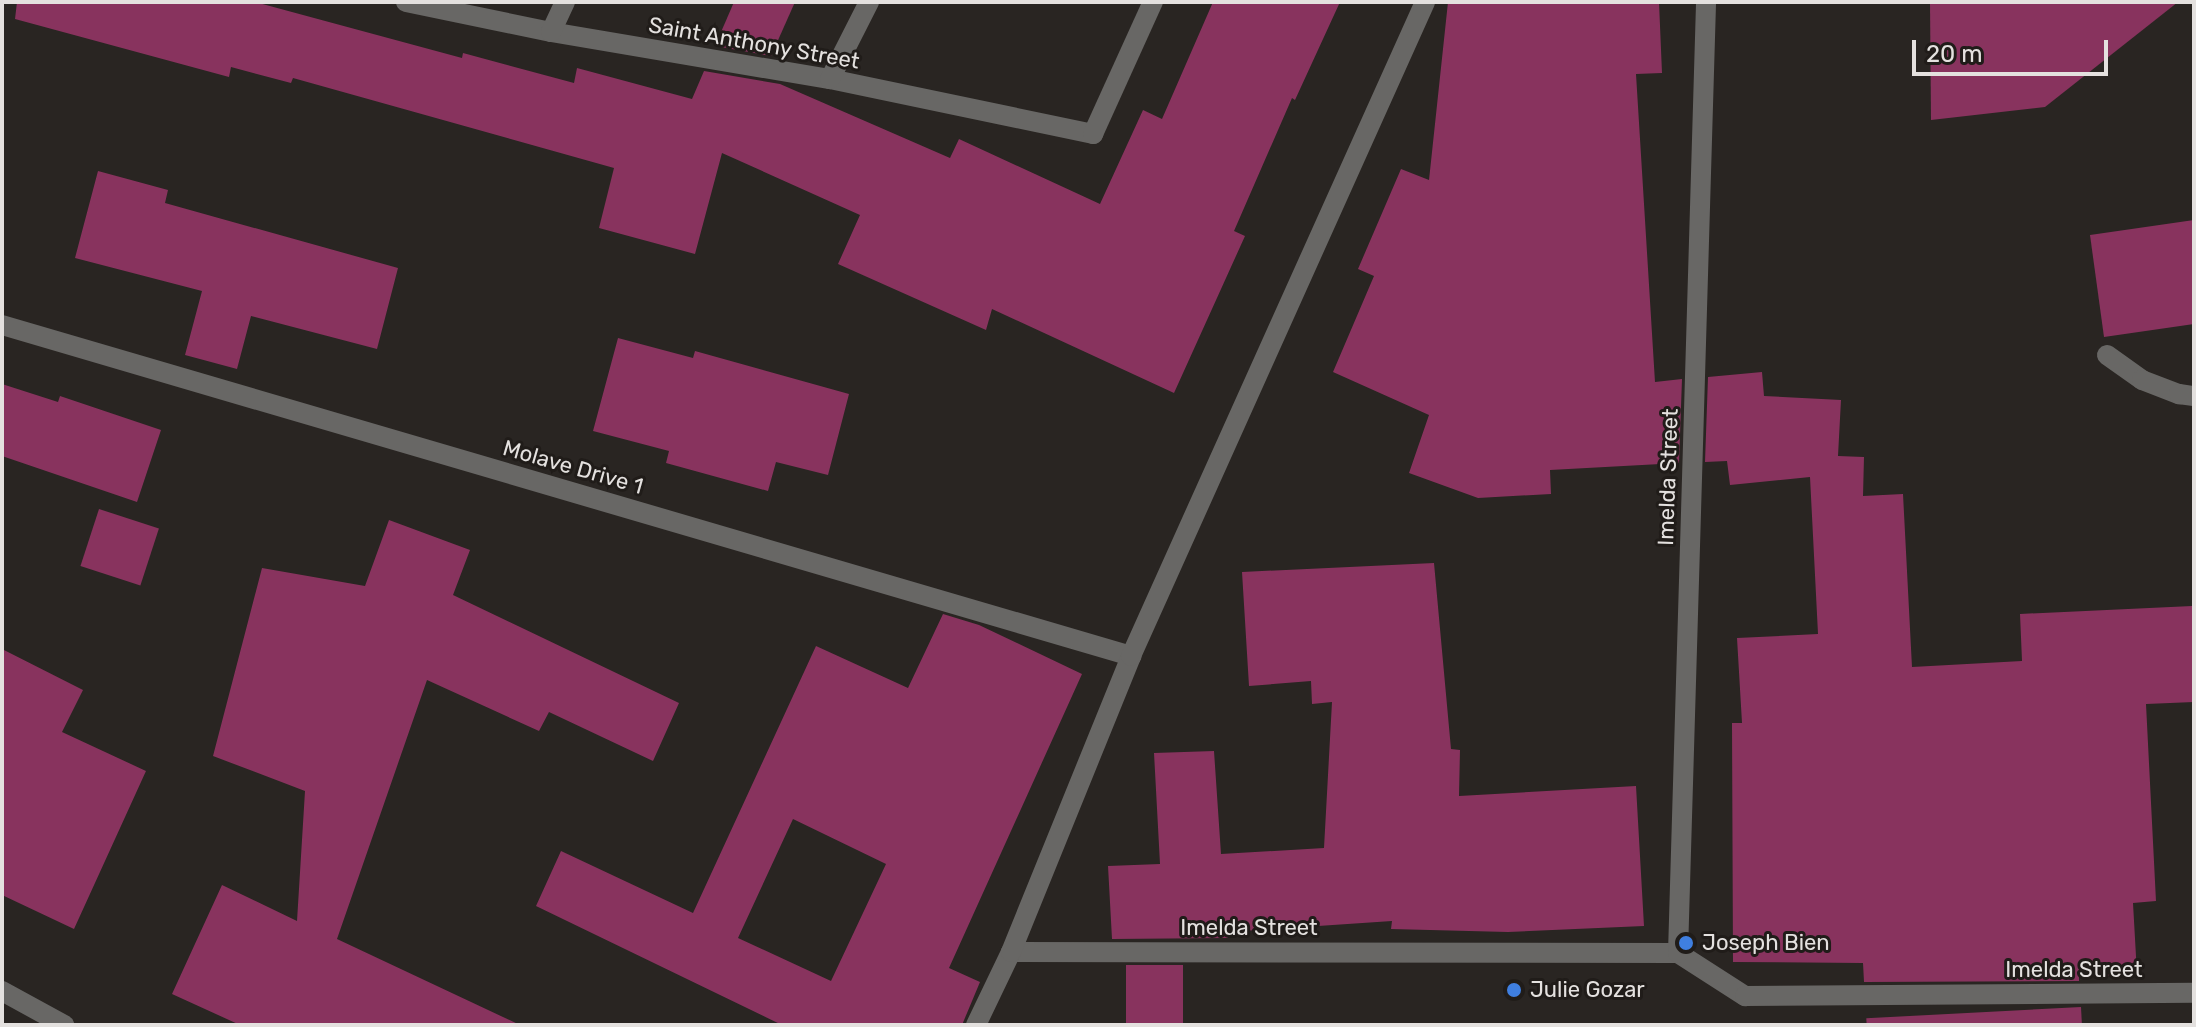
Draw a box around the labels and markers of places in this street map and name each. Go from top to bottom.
place label: Joseph Bien [1702,930,1830,956]
marker: Joseph Bien [1677,934,1695,952]
place label: Julie Gozar [1530,977,1645,1003]
marker: Julie Gozar [1505,981,1523,999]

